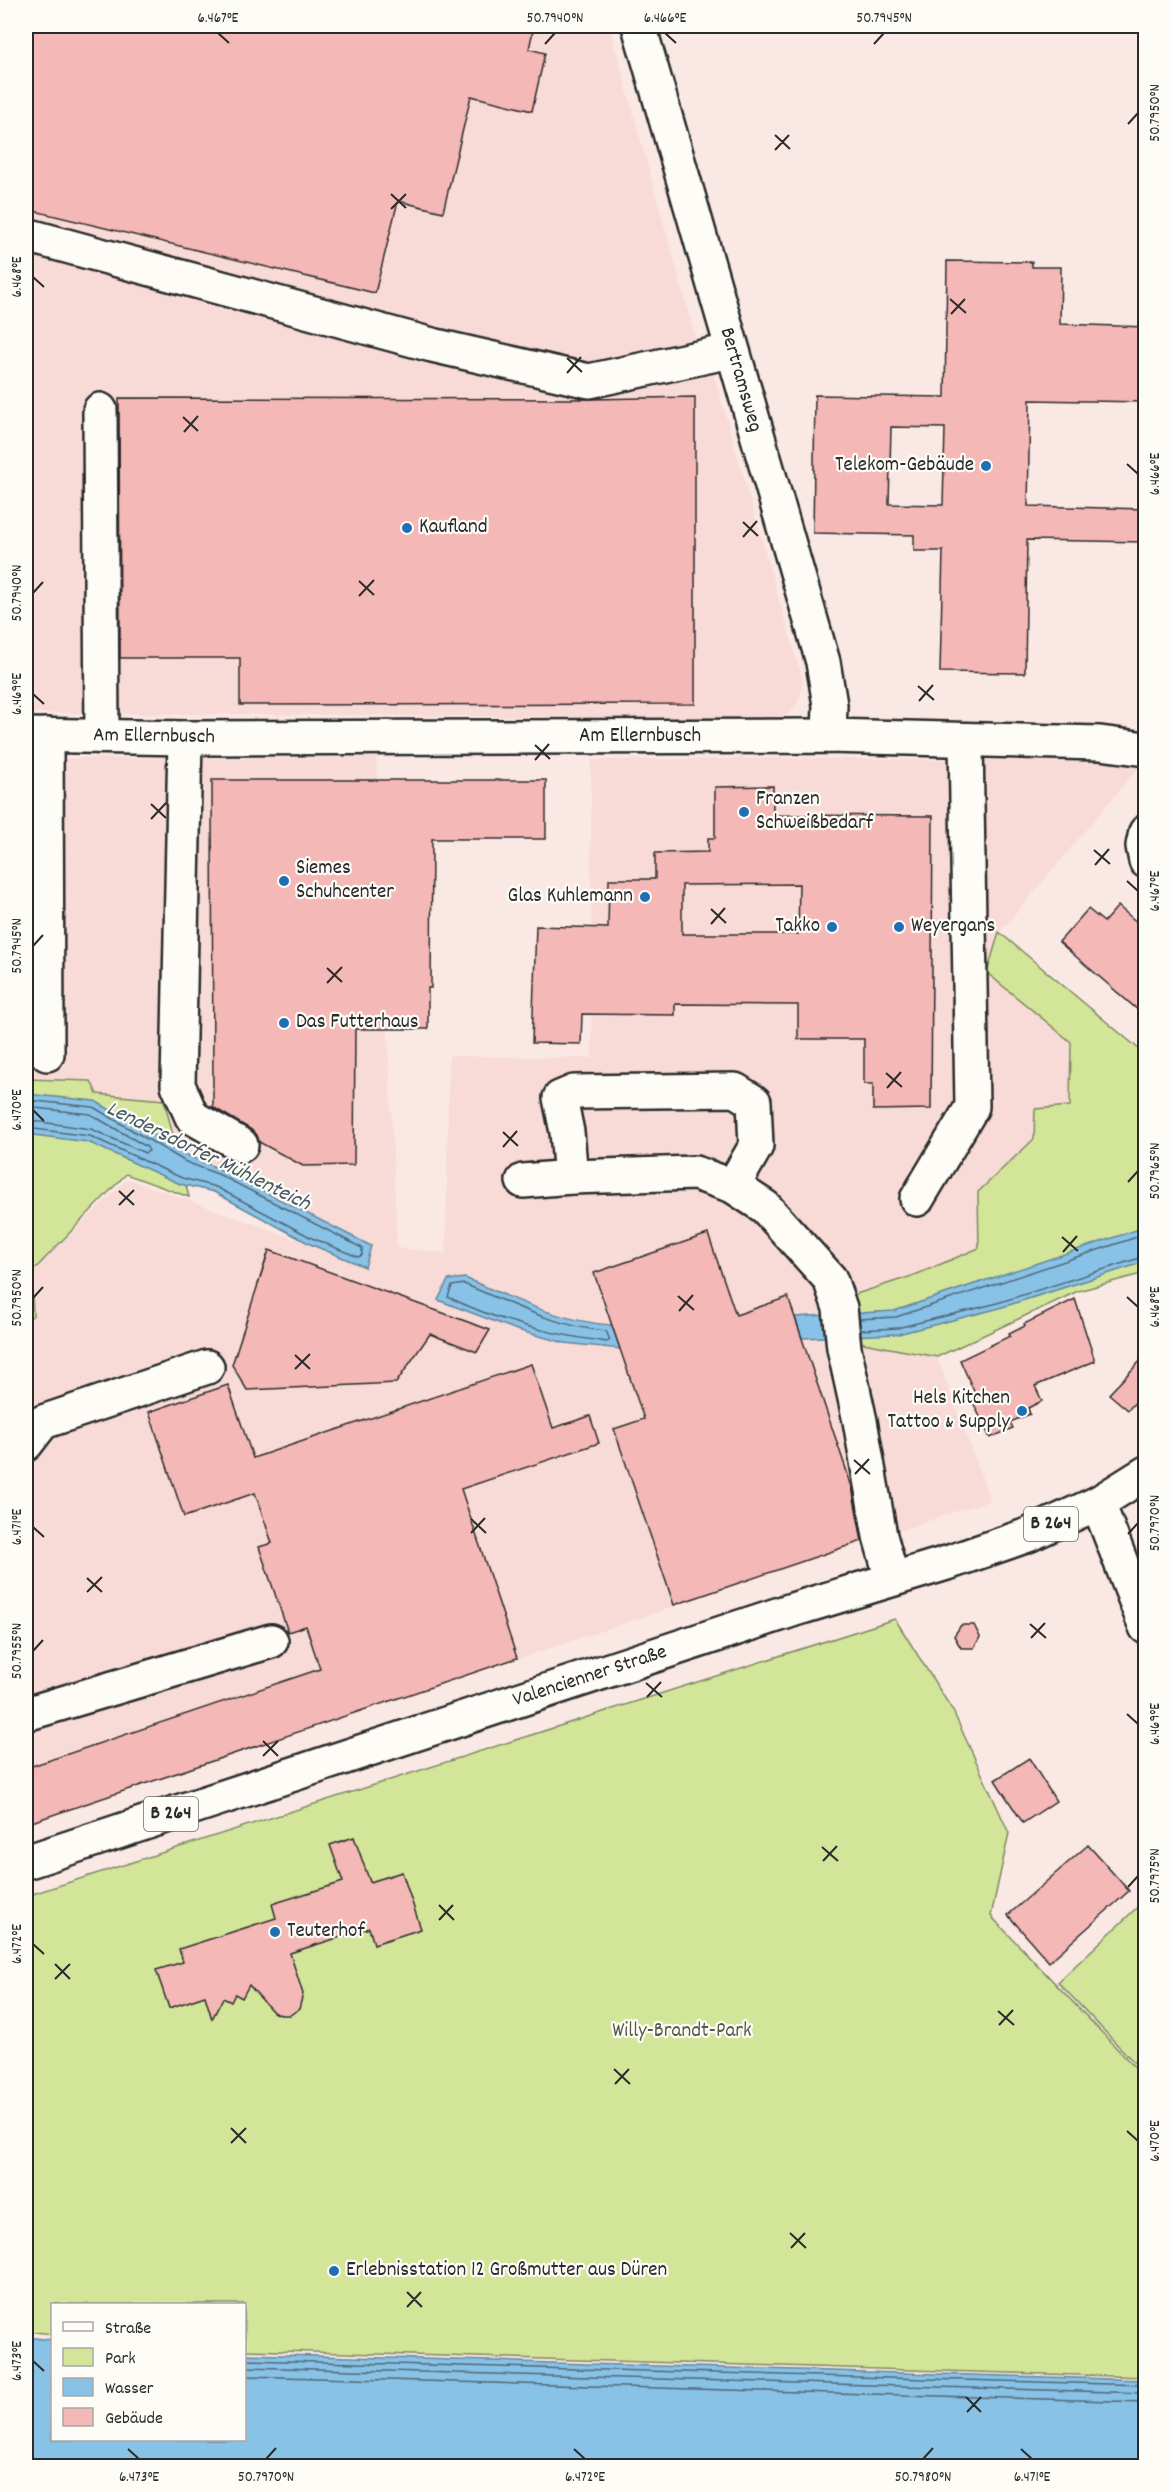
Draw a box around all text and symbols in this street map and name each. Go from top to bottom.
text: 6.467°E [198,8,239,30]
text: 50.7940°N [527,8,583,30]
text: 6.466°E [644,8,686,30]
text: 50.7945°N [856,8,912,30]
text: 50.7950°N [1145,84,1167,142]
text: 6.468°E [7,256,29,298]
street label: Bertramsweg [711,324,769,436]
place label: Telekom-Gebäude [835,451,974,481]
text: 6.466°E [1145,453,1167,495]
marker: Telekom-Gebäude [979,459,993,473]
place label: Kaufland [419,513,487,543]
marker: Kaufland [400,521,414,535]
text: 50.7940°N [7,565,29,621]
text: 6.469°E [7,673,29,715]
street label: Am Ellernbusch [93,721,215,753]
street label: Am Ellernbusch [579,722,701,752]
place label: Franzen Schweißbedarf [756,785,874,839]
marker: Franzen Schweißbedarf [737,805,751,819]
place label: Siemes Schuhcenter [296,854,394,908]
text: 6.467°E [1145,870,1167,911]
marker: Siemes Schuhcenter [277,874,291,888]
place label: Glas Kuhlemann [508,882,633,912]
marker: Glas Kuhlemann [638,890,652,904]
place label: Takko [775,912,820,942]
place label: Weyergans [911,912,995,942]
text: 50.7945°N [7,918,29,974]
marker: Takko [825,920,839,934]
marker: Weyergans [892,920,906,934]
place label: Das Futterhaus [296,1008,419,1038]
marker: Das Futterhaus [277,1016,291,1030]
text: 6.470°E [7,1089,29,1131]
water label: Lendersdorfer Mühlenteich [101,1094,316,1220]
text: 50.7965°N [1145,1143,1167,1199]
text: 50.7950°N [7,1269,29,1327]
text: 6.468°E [1145,1286,1167,1328]
place label: Hels Kitchen Tattoo & Supply [888,1384,1010,1438]
marker: Hels Kitchen Tattoo & Supply [1015,1404,1029,1418]
text: 50.7970°N [1145,1495,1167,1551]
road number: B 264 [1024,1507,1078,1541]
text: 6.471°E [7,1508,29,1545]
text: 50.7955°N [7,1623,29,1679]
street label: Valencienner Straße [509,1638,671,1716]
text: 6.469°E [1145,1703,1167,1745]
road number: B 264 [144,1797,198,1831]
text: 50.7975°N [1145,1848,1167,1904]
place label: Teuterhof [287,1917,365,1947]
text: 6.472°E [7,1924,29,1964]
marker: Teuterhof [268,1925,282,1939]
park label: Willy-Brandt-Park [612,2017,752,2047]
text: 6.470°E [1145,2120,1167,2162]
place label: Erlebnisstation 12 Großmutter aus Düren [346,2256,667,2286]
marker: Erlebnisstation 12 Großmutter aus Düren [327,2264,341,2278]
legend [51,2303,246,2441]
text: Straße [105,2317,151,2342]
text: 6.473°E [7,2341,29,2381]
text: Park [105,2347,136,2372]
text: Wasser [105,2377,154,2402]
text: Gebäude [105,2407,163,2432]
text: 6.473°E [119,2467,159,2489]
text: 50.7970°N [238,2467,294,2489]
text: 6.472°E [565,2467,605,2489]
text: 50.7980°N [895,2467,951,2489]
text: 6.471°E [1014,2467,1051,2489]

